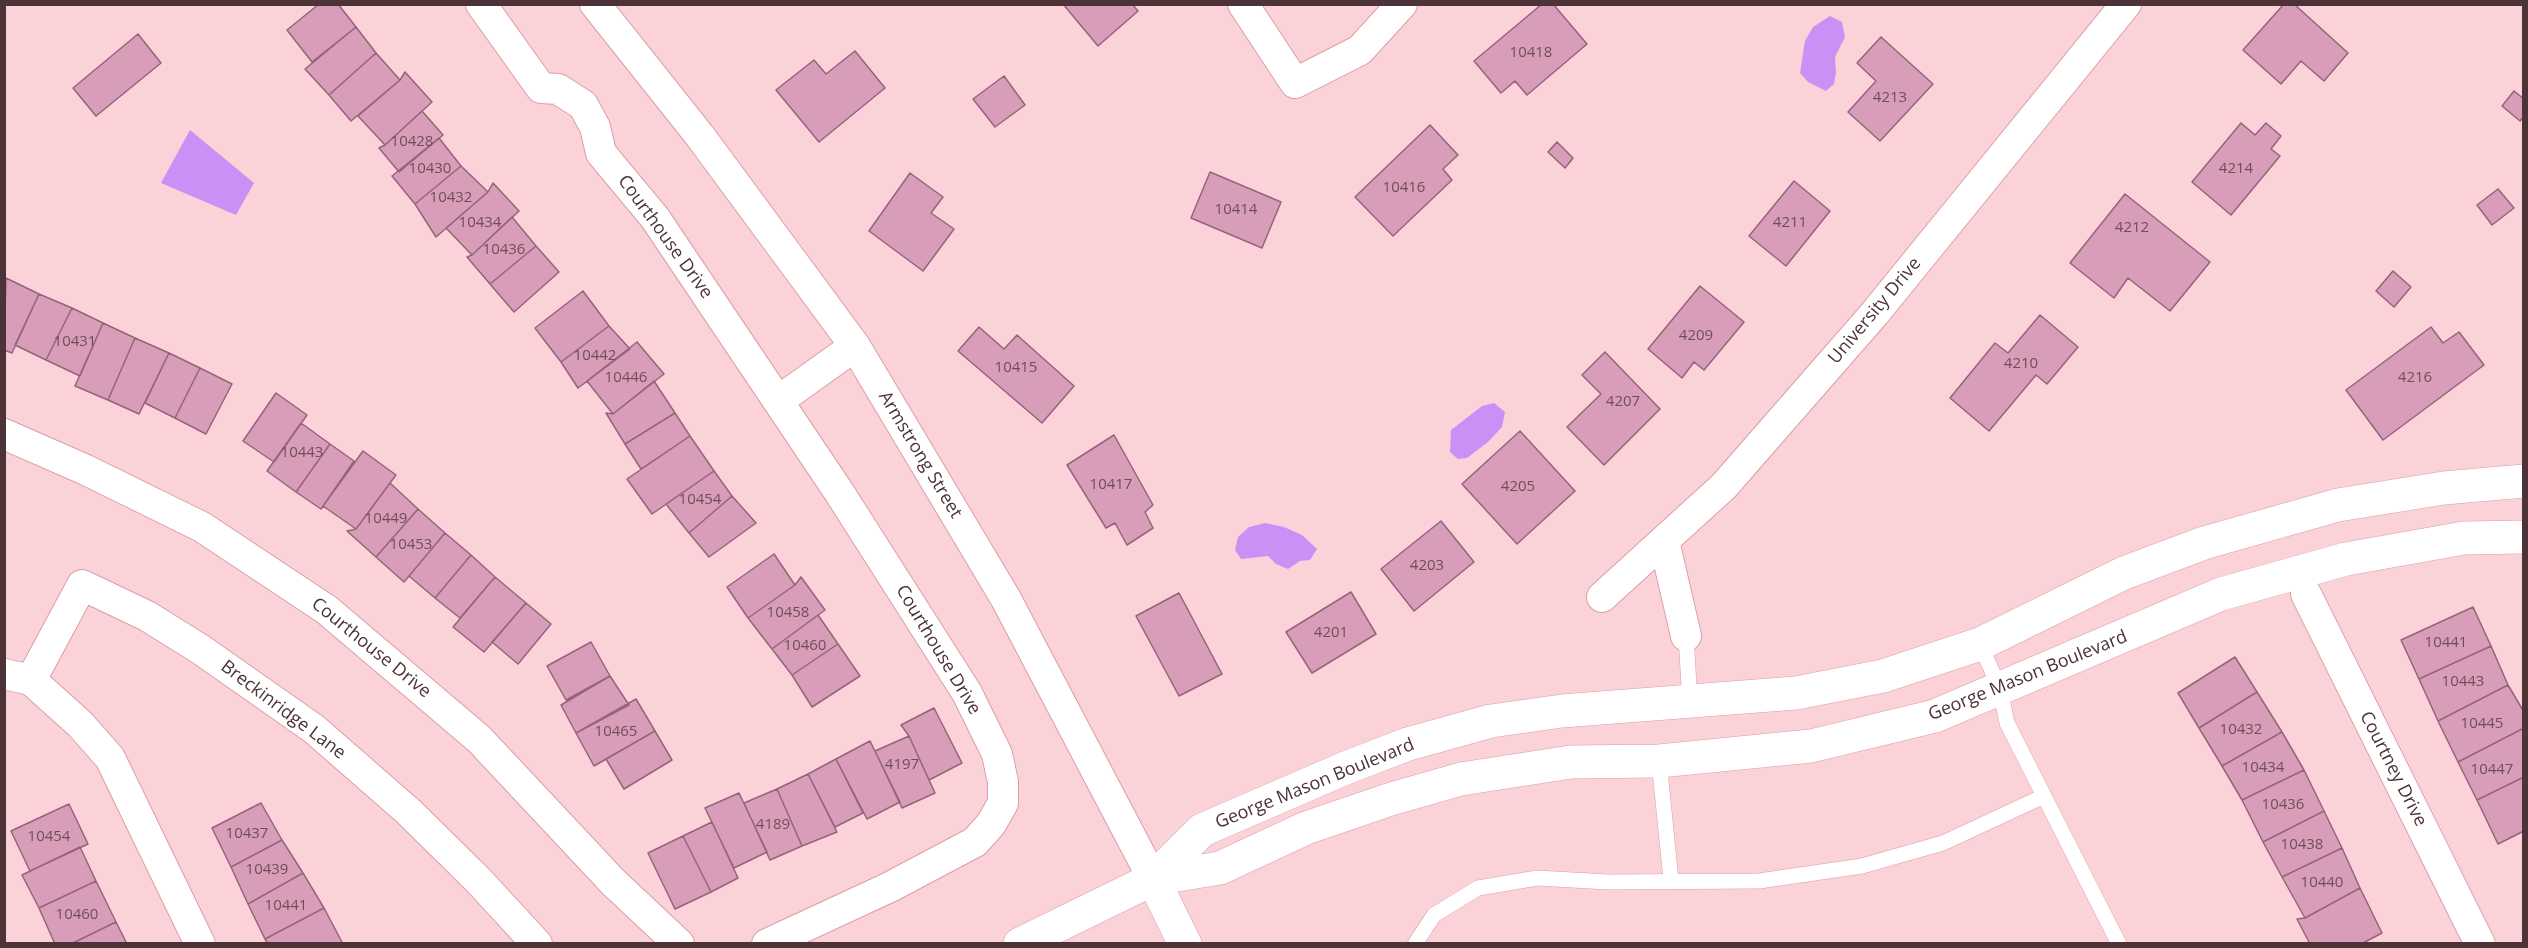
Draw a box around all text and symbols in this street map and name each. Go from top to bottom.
house number: 10418 [1510,44,1552,62]
house number: 4213 [1873,89,1907,107]
house number: 10428 [391,133,433,151]
house number: 10430 [409,160,451,178]
house number: 4214 [2219,160,2253,178]
street label: Courthouse Drive [613,171,717,303]
house number: 10416 [1383,179,1425,197]
house number: 10432 [430,189,472,207]
house number: 10414 [1215,201,1257,219]
house number: 10434 [459,214,501,232]
house number: 4211 [1773,214,1807,232]
house number: 4212 [2115,219,2149,237]
house number: 10436 [483,241,525,259]
street label: University Drive [1824,253,1926,369]
house number: 4209 [1679,327,1713,345]
house number: 10431 [54,333,96,351]
house number: 10442 [574,347,616,365]
house number: 4210 [2004,355,2038,373]
house number: 10415 [995,359,1037,377]
house number: 10446 [605,369,647,387]
house number: 4216 [2398,369,2432,387]
street label: Armstrong Street [874,388,966,522]
house number: 4207 [1606,393,1640,411]
house number: 10443 [281,444,323,462]
house number: 10417 [1090,476,1132,494]
house number: 4205 [1501,478,1535,496]
house number: 10454 [679,491,721,509]
house number: 10449 [365,510,407,528]
house number: 10453 [390,536,432,554]
house number: 4203 [1410,557,1444,575]
street label: Courthouse Drive [891,581,985,719]
street label: Courthouse Drive [307,593,435,703]
house number: 10458 [767,604,809,622]
house number: 4201 [1314,624,1348,642]
street label: George Mason Boulevard [1925,626,2131,726]
house number: 10441 [2425,634,2467,652]
house number: 10460 [784,637,826,655]
street label: Breckinridge Lane [216,656,350,764]
house number: 10443 [2442,673,2484,691]
street label: Courtney Drive [2355,708,2431,830]
house number: 10445 [2461,715,2503,733]
house number: 10432 [2220,721,2262,739]
house number: 10465 [595,723,637,741]
street label: George Mason Boulevard [1212,734,1418,834]
house number: 4197 [885,756,919,774]
house number: 10434 [2242,759,2284,777]
house number: 10447 [2471,761,2513,779]
house number: 10436 [2262,796,2304,814]
house number: 4189 [756,816,790,834]
house number: 10437 [226,825,268,843]
house number: 10454 [28,828,70,846]
house number: 10438 [2281,836,2323,854]
house number: 10439 [246,861,288,879]
house number: 10440 [2301,874,2343,892]
house number: 10441 [265,897,307,915]
house number: 10460 [56,906,98,924]

